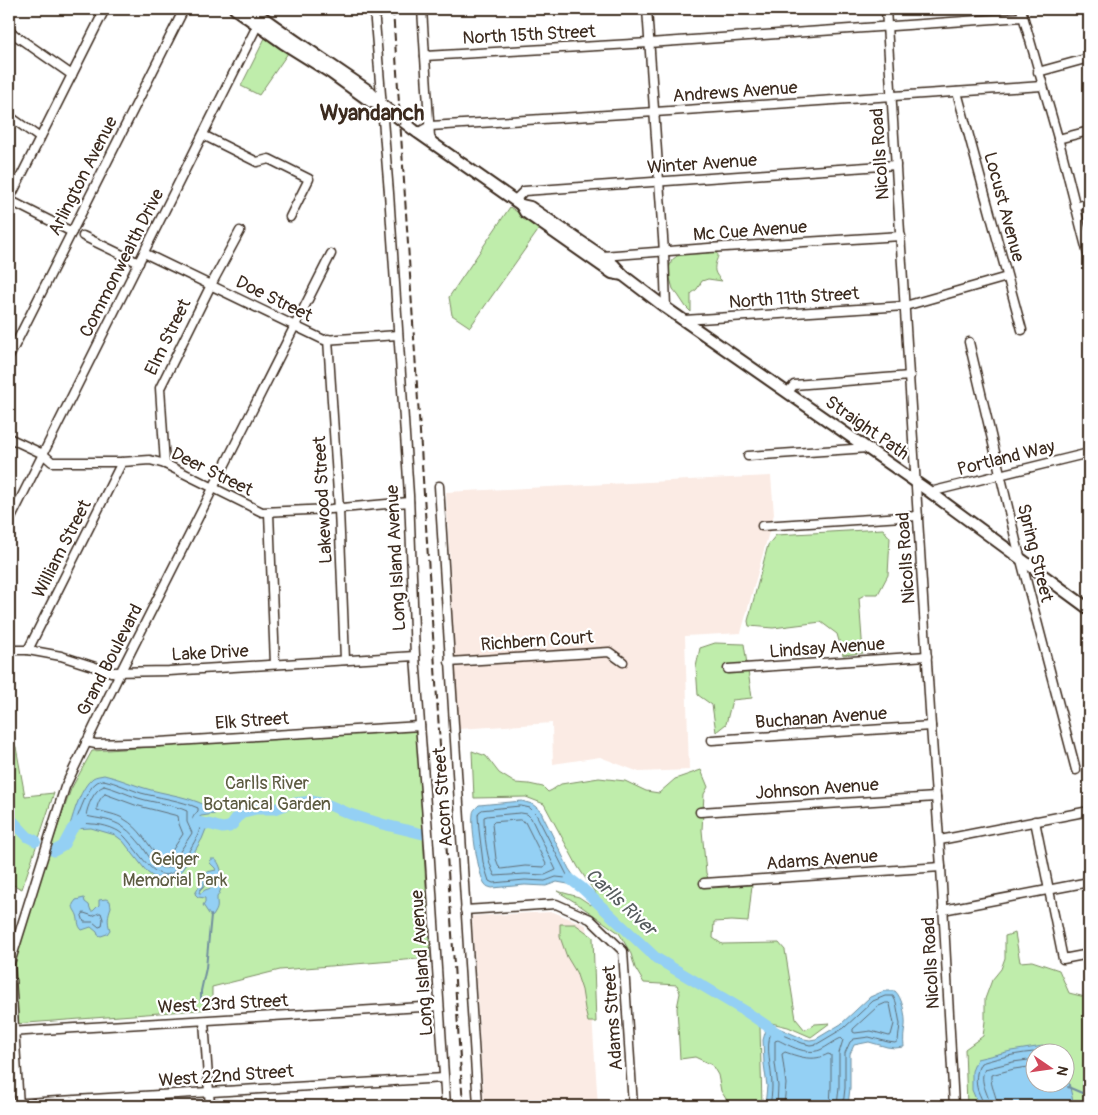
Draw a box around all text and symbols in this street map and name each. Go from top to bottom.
street label: North 15th Street [462,20,597,50]
street label: Andrews Avenue [672,76,798,108]
district label: Wyandanch [320,99,424,127]
street label: Nicolls Road [865,107,895,201]
street label: Arlington Avenue [43,112,123,240]
street label: Winter Avenue [646,149,758,179]
street label: Locust Avenue [978,150,1030,264]
street label: Commonwealth Drive [75,185,169,341]
street label: Mc Cue Avenue [692,216,808,246]
street label: Doe Street [232,271,317,328]
street label: North 11th Street [728,282,861,314]
street label: Elm Street [140,294,197,379]
street label: Straight Path [821,391,913,465]
street label: Lakewood Street [308,435,338,564]
street label: Portland Way [955,435,1057,481]
street label: Deer Street [167,442,257,502]
street label: Long Island Avenue [381,484,411,632]
street label: William Street [27,495,97,602]
street label: Spring Street [1012,502,1058,605]
street label: Nicolls Road [891,511,921,605]
street label: Grand Boulevard [72,600,148,720]
street label: Richbern Court [480,626,595,656]
street label: Lindsay Avenue [769,632,886,664]
street label: Lake Drive [171,639,249,667]
street label: Buchanan Avenue [754,702,888,734]
street label: Elk Street [214,707,290,735]
street label: Acorn Street [428,746,458,848]
park label: Carlls River Botanical Garden [203,772,331,816]
street label: Johnson Avenue [755,773,880,805]
street label: Adams Avenue [765,845,879,875]
park label: Geiger Memorial Park [122,848,228,892]
water label: Carlls River [580,863,663,943]
street label: Long Island Avenue [405,889,439,1037]
street label: Nicolls Road [917,916,945,1010]
street label: Adams Street [598,964,628,1071]
street label: West 23rd Street [157,989,290,1019]
north arrow [1026,1042,1076,1092]
street label: West 22nd Street [158,1060,295,1092]
text: N [1053,1064,1072,1077]

